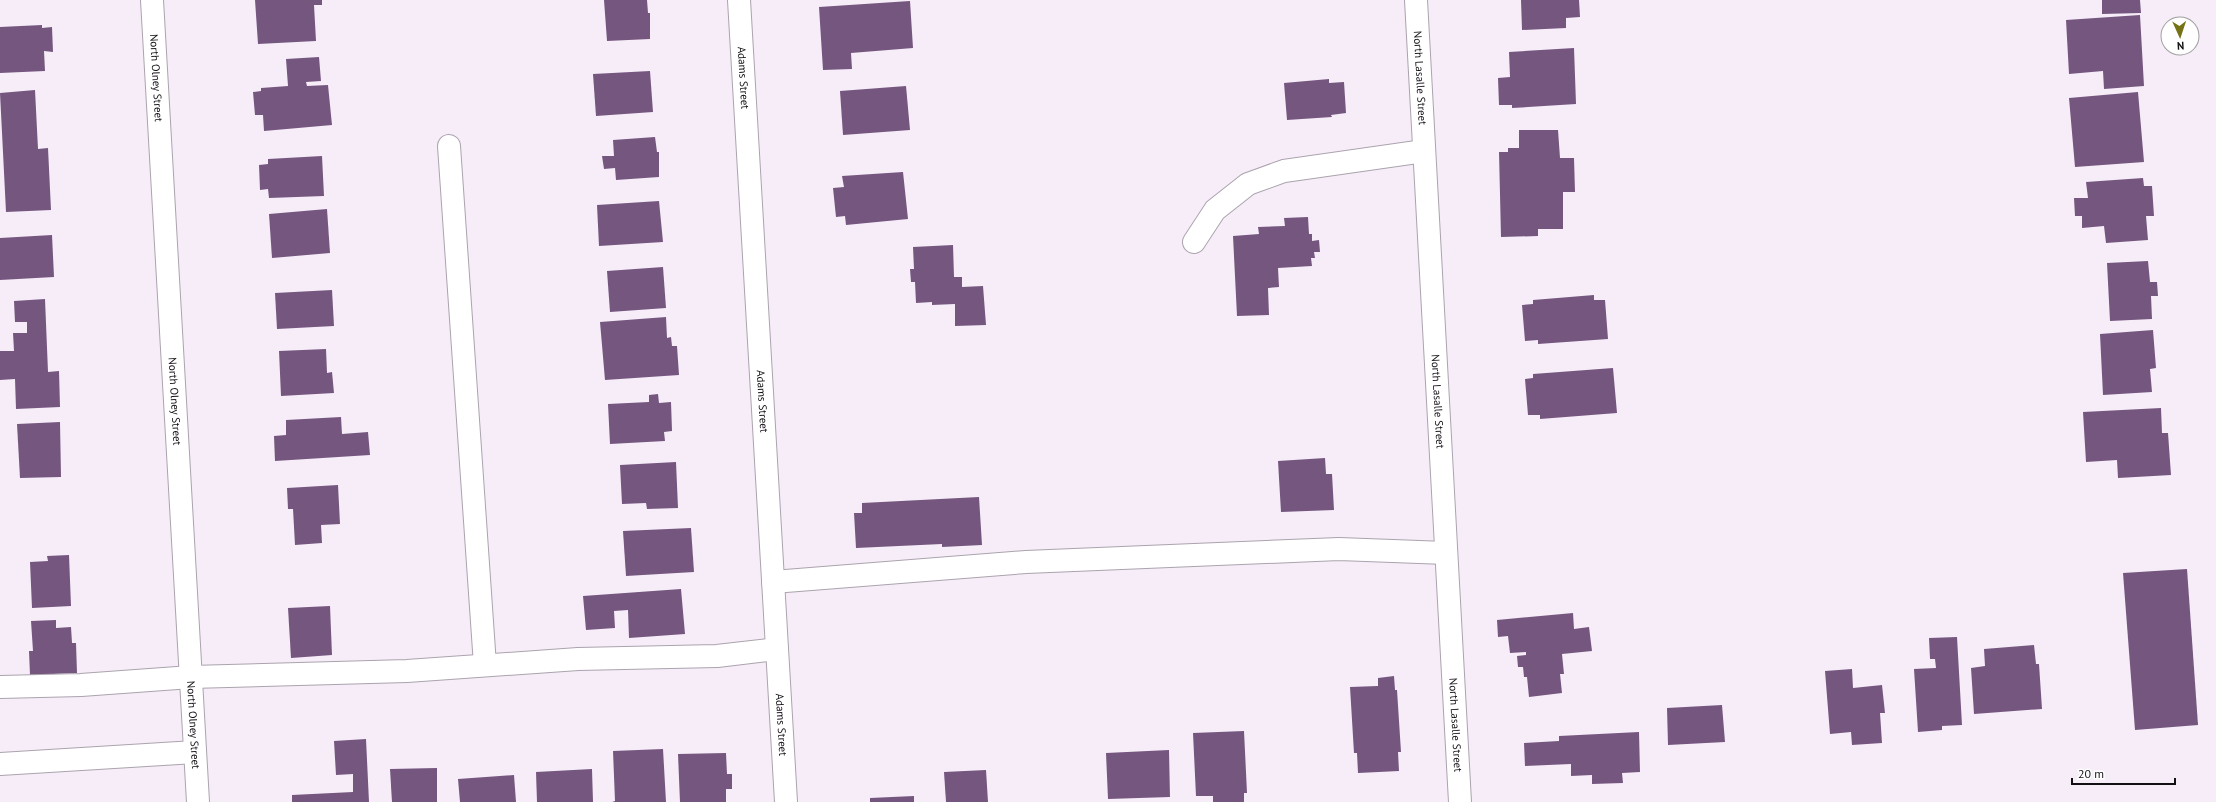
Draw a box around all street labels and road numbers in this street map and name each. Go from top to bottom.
street label: North Lasalle Street [1411,30,1430,126]
street label: North Olney Street [147,34,166,122]
street label: Adams Street [735,46,752,110]
street label: North Lasalle Street [1428,354,1448,449]
street label: North Olney Street [166,357,185,446]
street label: Adams Street [754,370,771,433]
street label: North Lasalle Street [1446,677,1465,773]
street label: North Olney Street [184,680,203,769]
street label: Adams Street [773,693,790,757]

